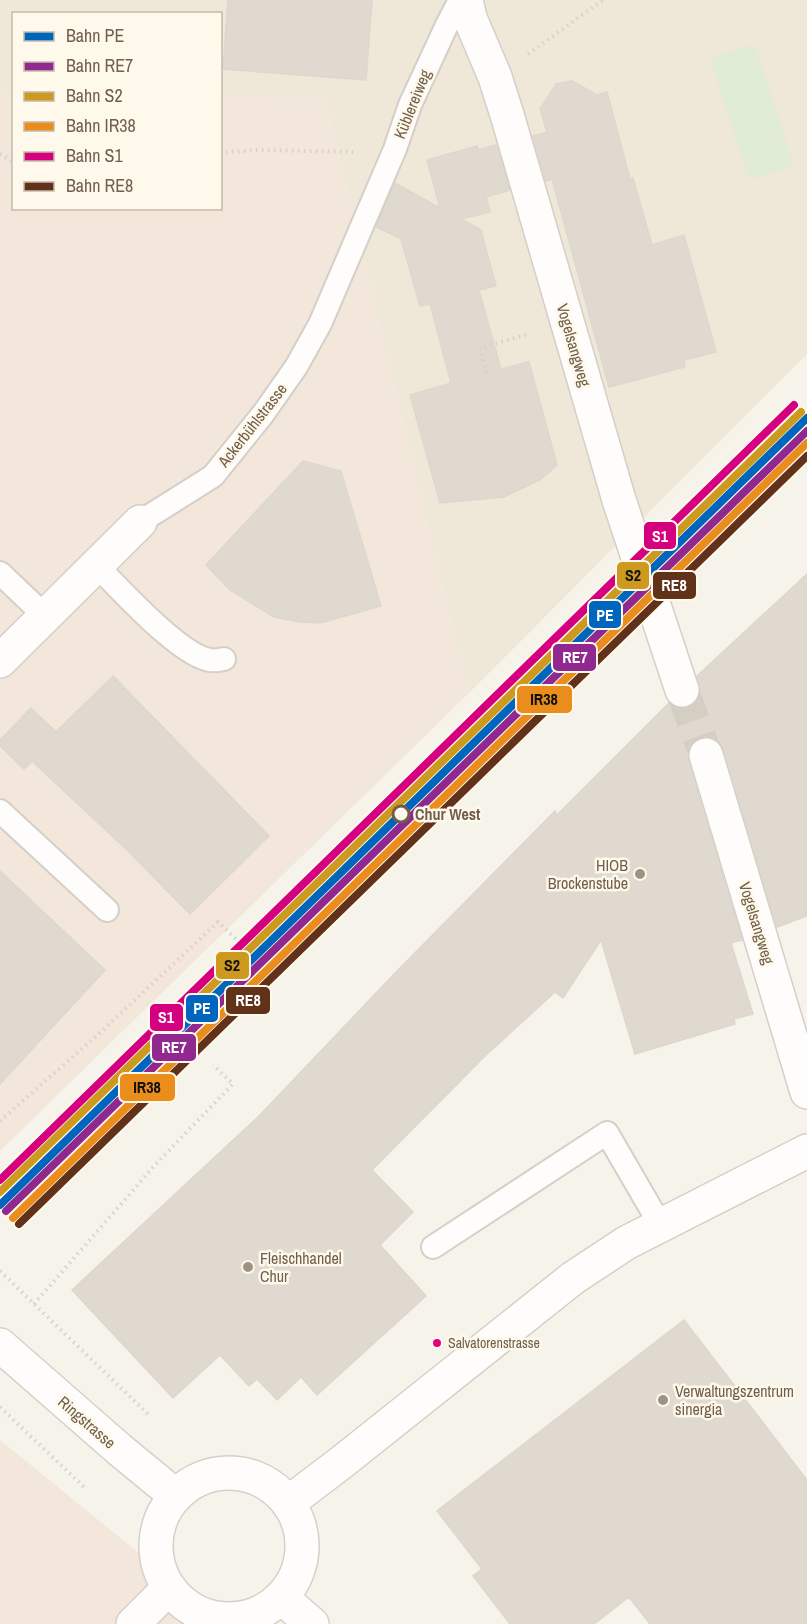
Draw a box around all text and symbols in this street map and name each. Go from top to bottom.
legend [12,12,222,210]
text: Bahn PE [66,23,124,48]
text: Bahn RE7 [66,53,133,78]
street label: Küblereiweg [388,65,436,142]
text: Bahn S2 [66,83,123,108]
text: Bahn IR38 [66,113,136,138]
text: Bahn S1 [66,143,123,168]
text: Bahn RE8 [66,173,133,198]
street label: Vogelsangweg [552,301,597,390]
street label: Ackerbühlstrasse [212,379,292,472]
line badge: S1 [643,521,677,550]
text: S1 [652,525,669,547]
line badge: S2 [616,561,650,590]
text: S2 [625,564,641,586]
line badge: RE8 [652,571,697,600]
text: RE8 [661,574,687,596]
line badge: PE [588,600,622,629]
text: PE [596,604,614,626]
line badge: RE7 [552,643,597,672]
text: RE7 [562,646,588,668]
line badge: IR38 [516,685,573,714]
text: IR38 [530,688,558,710]
place label: Chur West [415,803,481,825]
marker: Chur West [392,805,410,823]
place label: HIOB Brockenstube [548,854,628,894]
marker: HIOB Brockenstube [633,867,647,881]
street label: Vogelsangweg [734,879,780,968]
line badge: S2 [215,951,250,980]
text: S2 [224,954,240,976]
line badge: RE8 [225,986,271,1015]
text: RE8 [235,989,261,1011]
line badge: PE [185,994,219,1023]
text: PE [193,997,211,1019]
line badge: S1 [149,1003,184,1032]
text: S1 [158,1006,175,1028]
line badge: RE7 [151,1033,197,1062]
text: RE7 [161,1036,187,1058]
line badge: IR38 [119,1073,176,1102]
text: IR38 [133,1076,161,1098]
place label: Fleischhandel Chur [260,1247,342,1287]
marker: Fleischhandel Chur [241,1260,255,1274]
place label: Salvatorenstrasse [448,1334,540,1352]
marker: Salvatorenstrasse [431,1337,443,1349]
place label: Verwaltungszentrum sinergia [675,1380,794,1420]
street label: Ringstrasse [53,1391,121,1453]
marker: Verwaltungszentrum sinergia [656,1393,670,1407]

